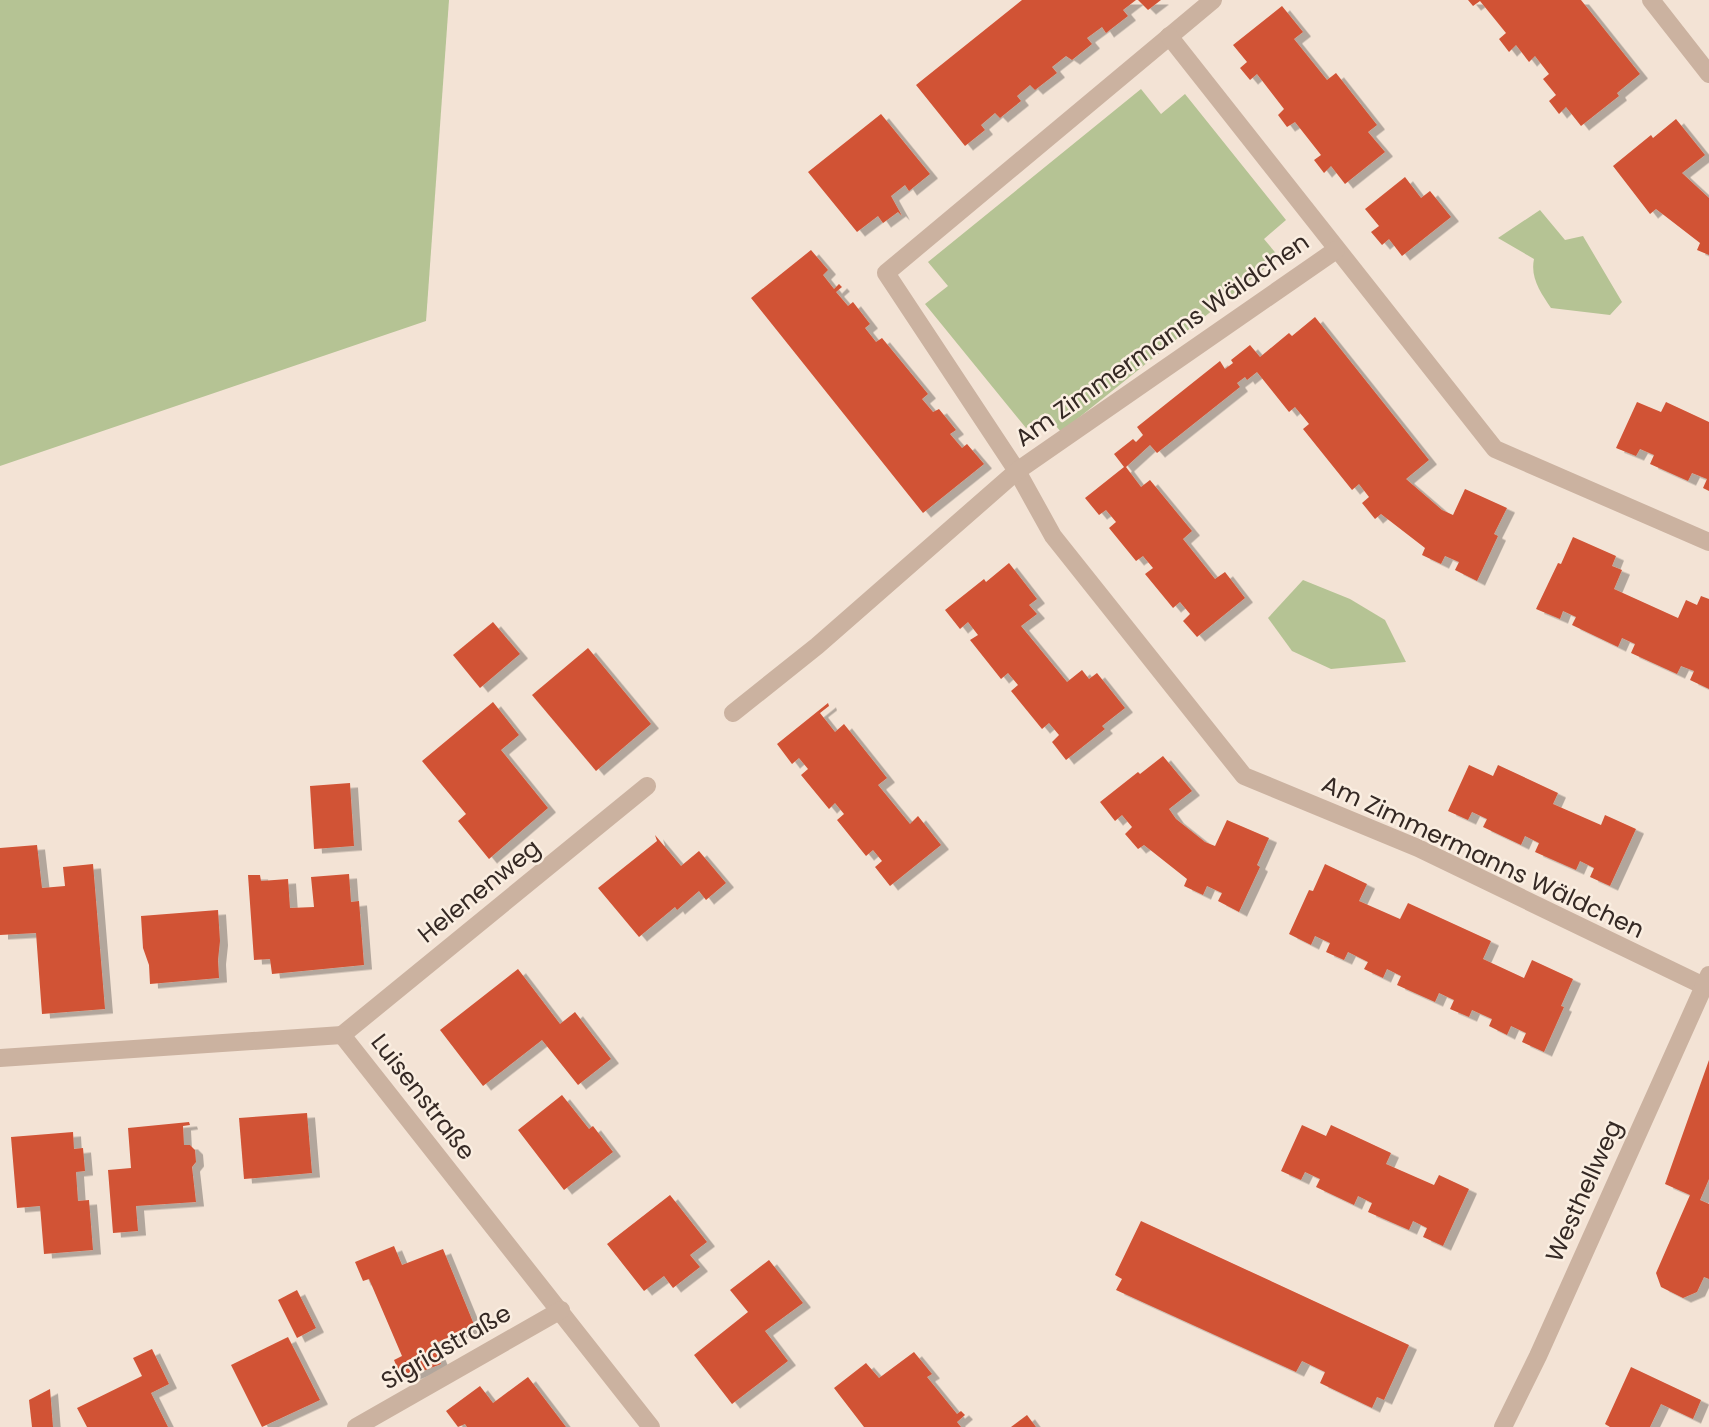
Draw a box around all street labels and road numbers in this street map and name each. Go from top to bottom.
street label: Am Zimmermanns Wäldchen [1008,225,1315,454]
street label: Am Zimmermanns Wäldchen [1317,767,1650,946]
street label: Helenenweg [411,831,547,950]
street label: Luisenstraße [364,1027,483,1167]
street label: Westhellweg [1537,1114,1630,1267]
street label: Sigridstraße [375,1296,517,1397]

